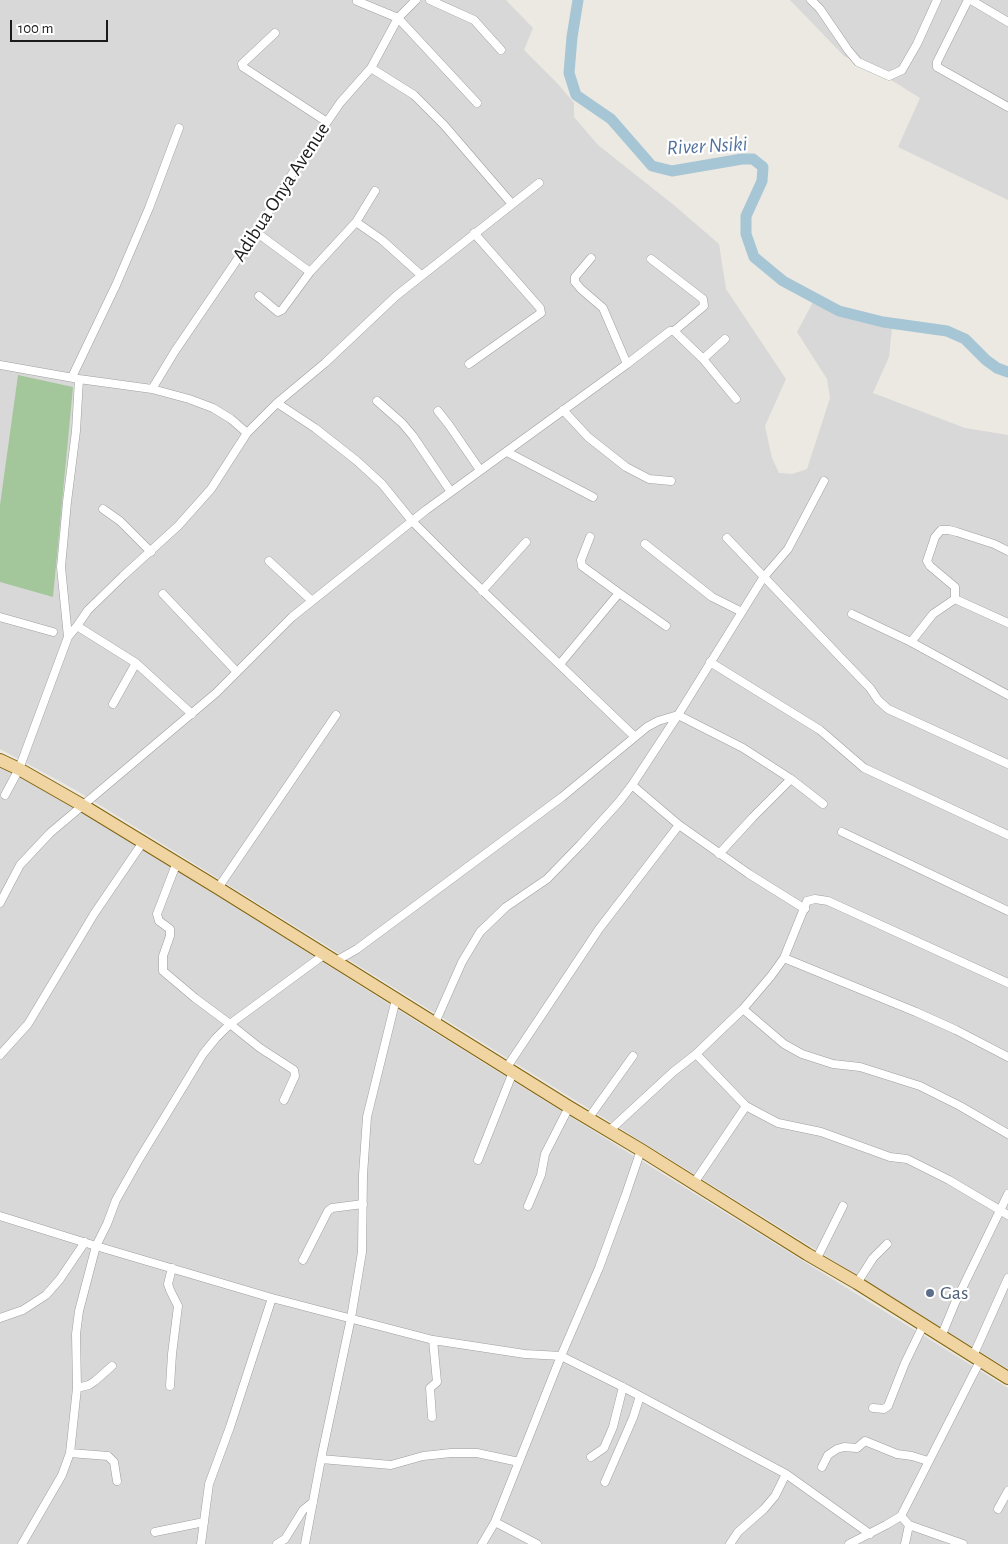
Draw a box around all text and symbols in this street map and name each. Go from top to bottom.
scale bar [12,10,110,42]
text: 100 m [18,21,53,36]
street label: Adibua Onya Avenue [227,118,335,266]
water label: River Nsiki [666,131,748,161]
place label: Gas [940,1281,968,1305]
marker: Gas [924,1287,936,1299]

